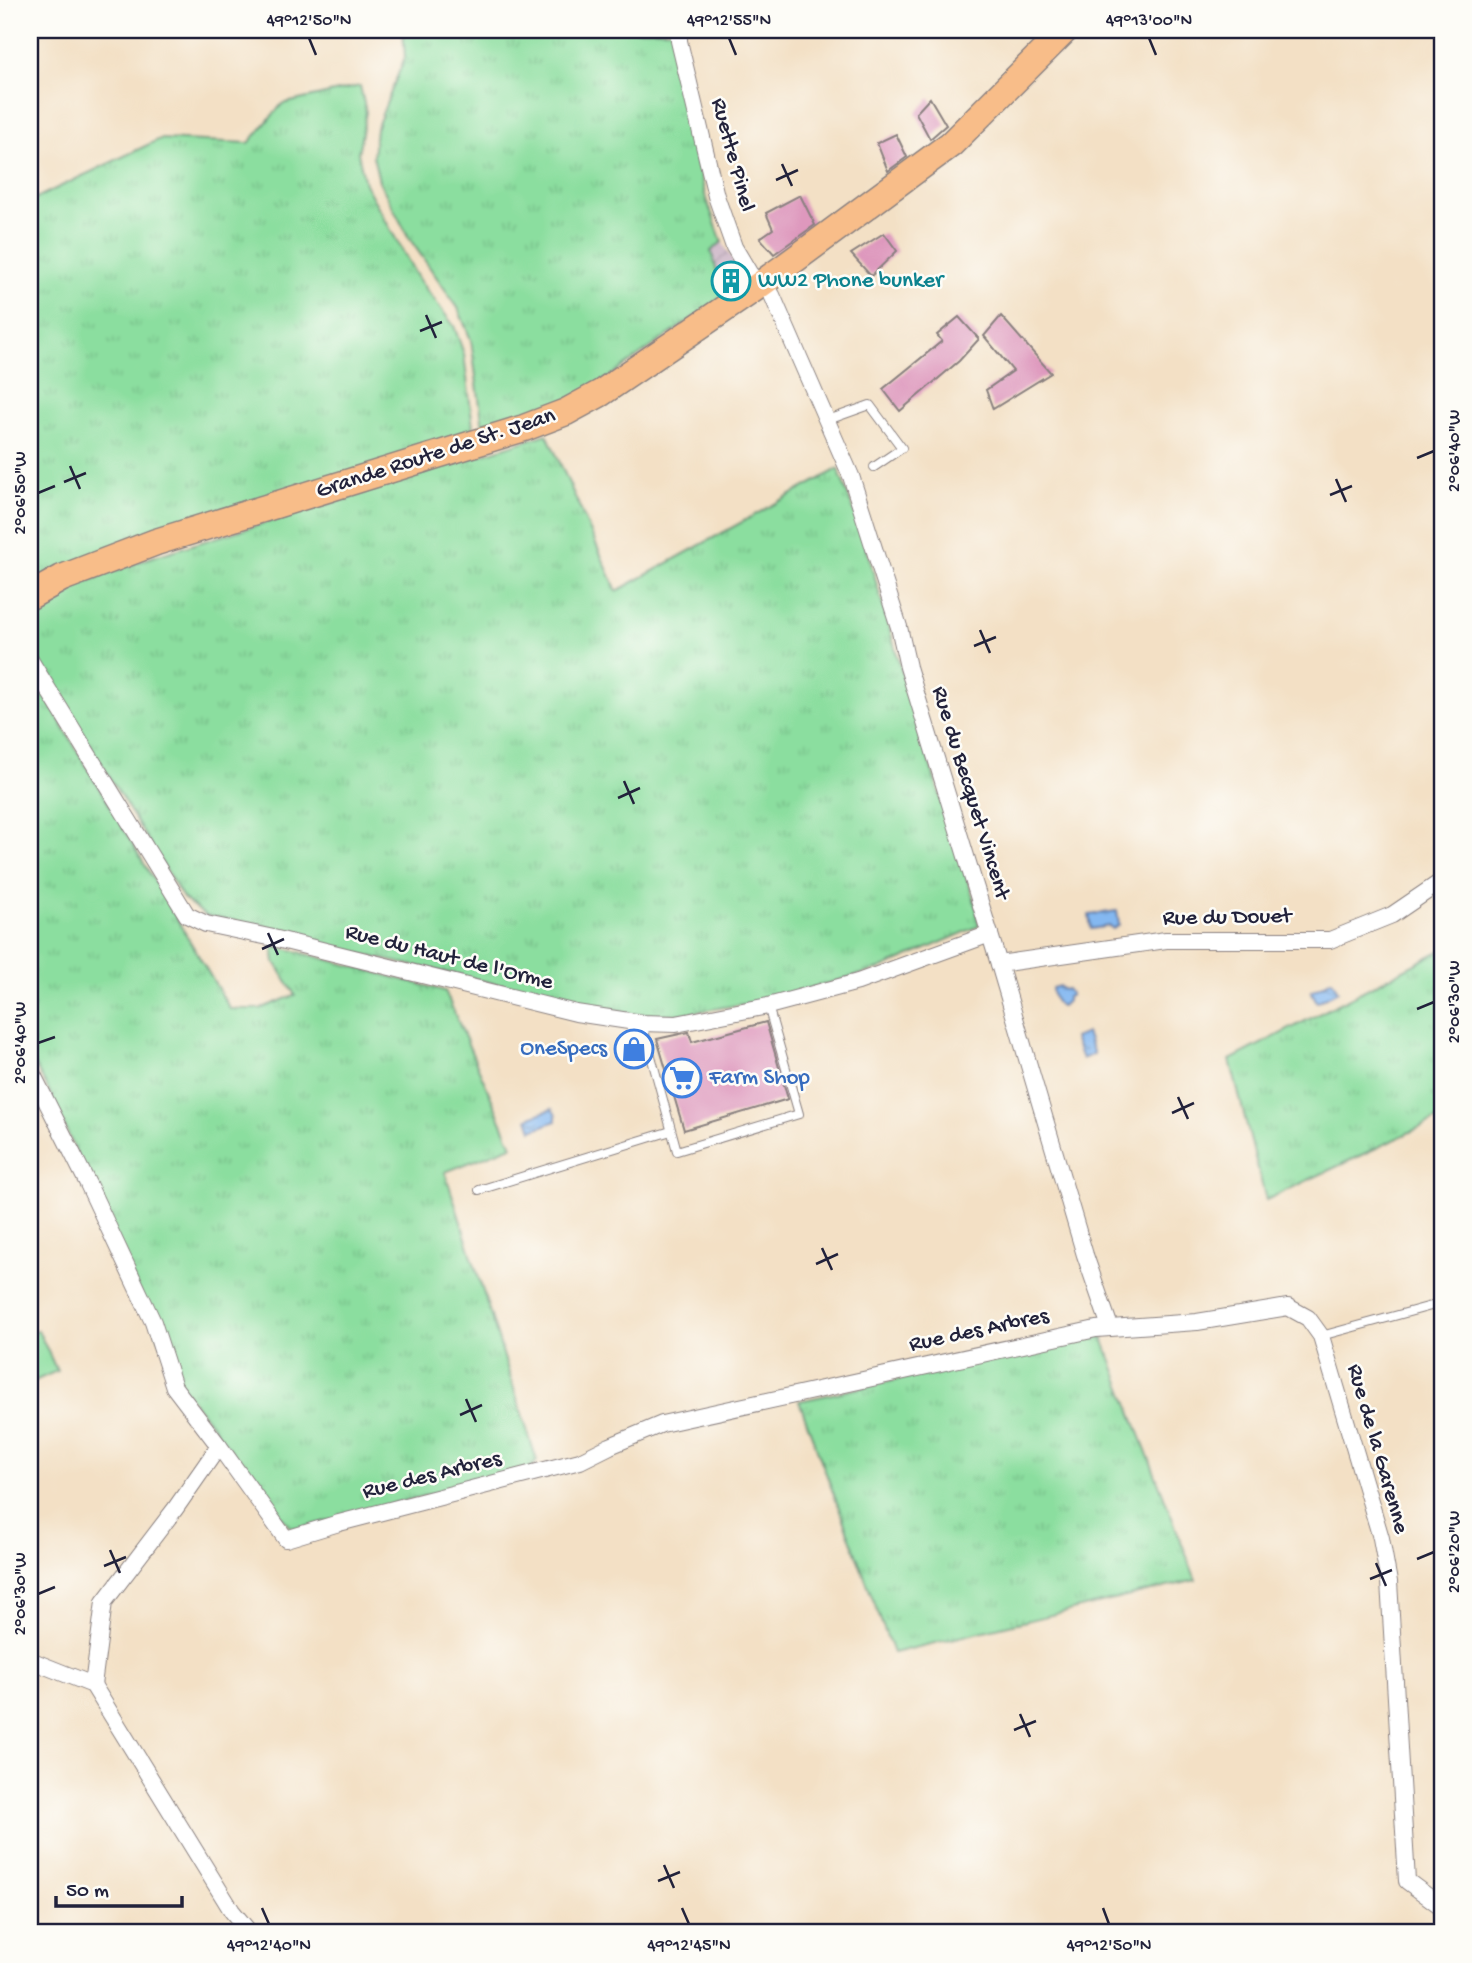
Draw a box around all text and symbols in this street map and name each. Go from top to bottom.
text: 49°12'50"N [266,11,352,32]
text: 49°12'55"N [687,11,771,32]
text: 49°13'00"N [1106,11,1192,32]
street label: Ruette Pinel [704,95,760,215]
building icon: WW2 Phone bunker [710,260,752,302]
place label: WW2 Phone bunker [758,268,945,295]
street label: Grande Route de St. Jean [313,403,559,505]
text: 2°06'40"W [1445,410,1466,492]
text: 2°06'50"W [11,451,32,535]
street label: Rue du Becquet Vincent [925,683,1016,904]
street label: Rue du Douet [1162,903,1293,933]
street label: Rue du Haut de l'Orme [342,919,557,997]
text: 2°06'30"W [1445,960,1466,1044]
text: 2°06'40"W [11,1002,32,1084]
shop icon: OneSpecs [613,1028,655,1070]
place label: OneSpecs [520,1036,608,1063]
supermarket icon: Farm Shop [661,1057,703,1099]
place label: Farm Shop [708,1065,810,1092]
street label: Rue des Arbres [907,1303,1052,1359]
street label: Rue de la Garenne [1340,1361,1414,1538]
street label: Rue des Arbres [360,1446,505,1506]
text: 2°06'20"W [1445,1511,1466,1593]
text: 2°06'30"W [11,1552,32,1636]
scale bar [56,1865,182,1909]
text: 50 m [66,1880,109,1905]
text: 49°12'40"N [227,1936,311,1957]
text: 49°12'45"N [647,1936,731,1957]
text: 49°12'50"N [1066,1936,1152,1957]

